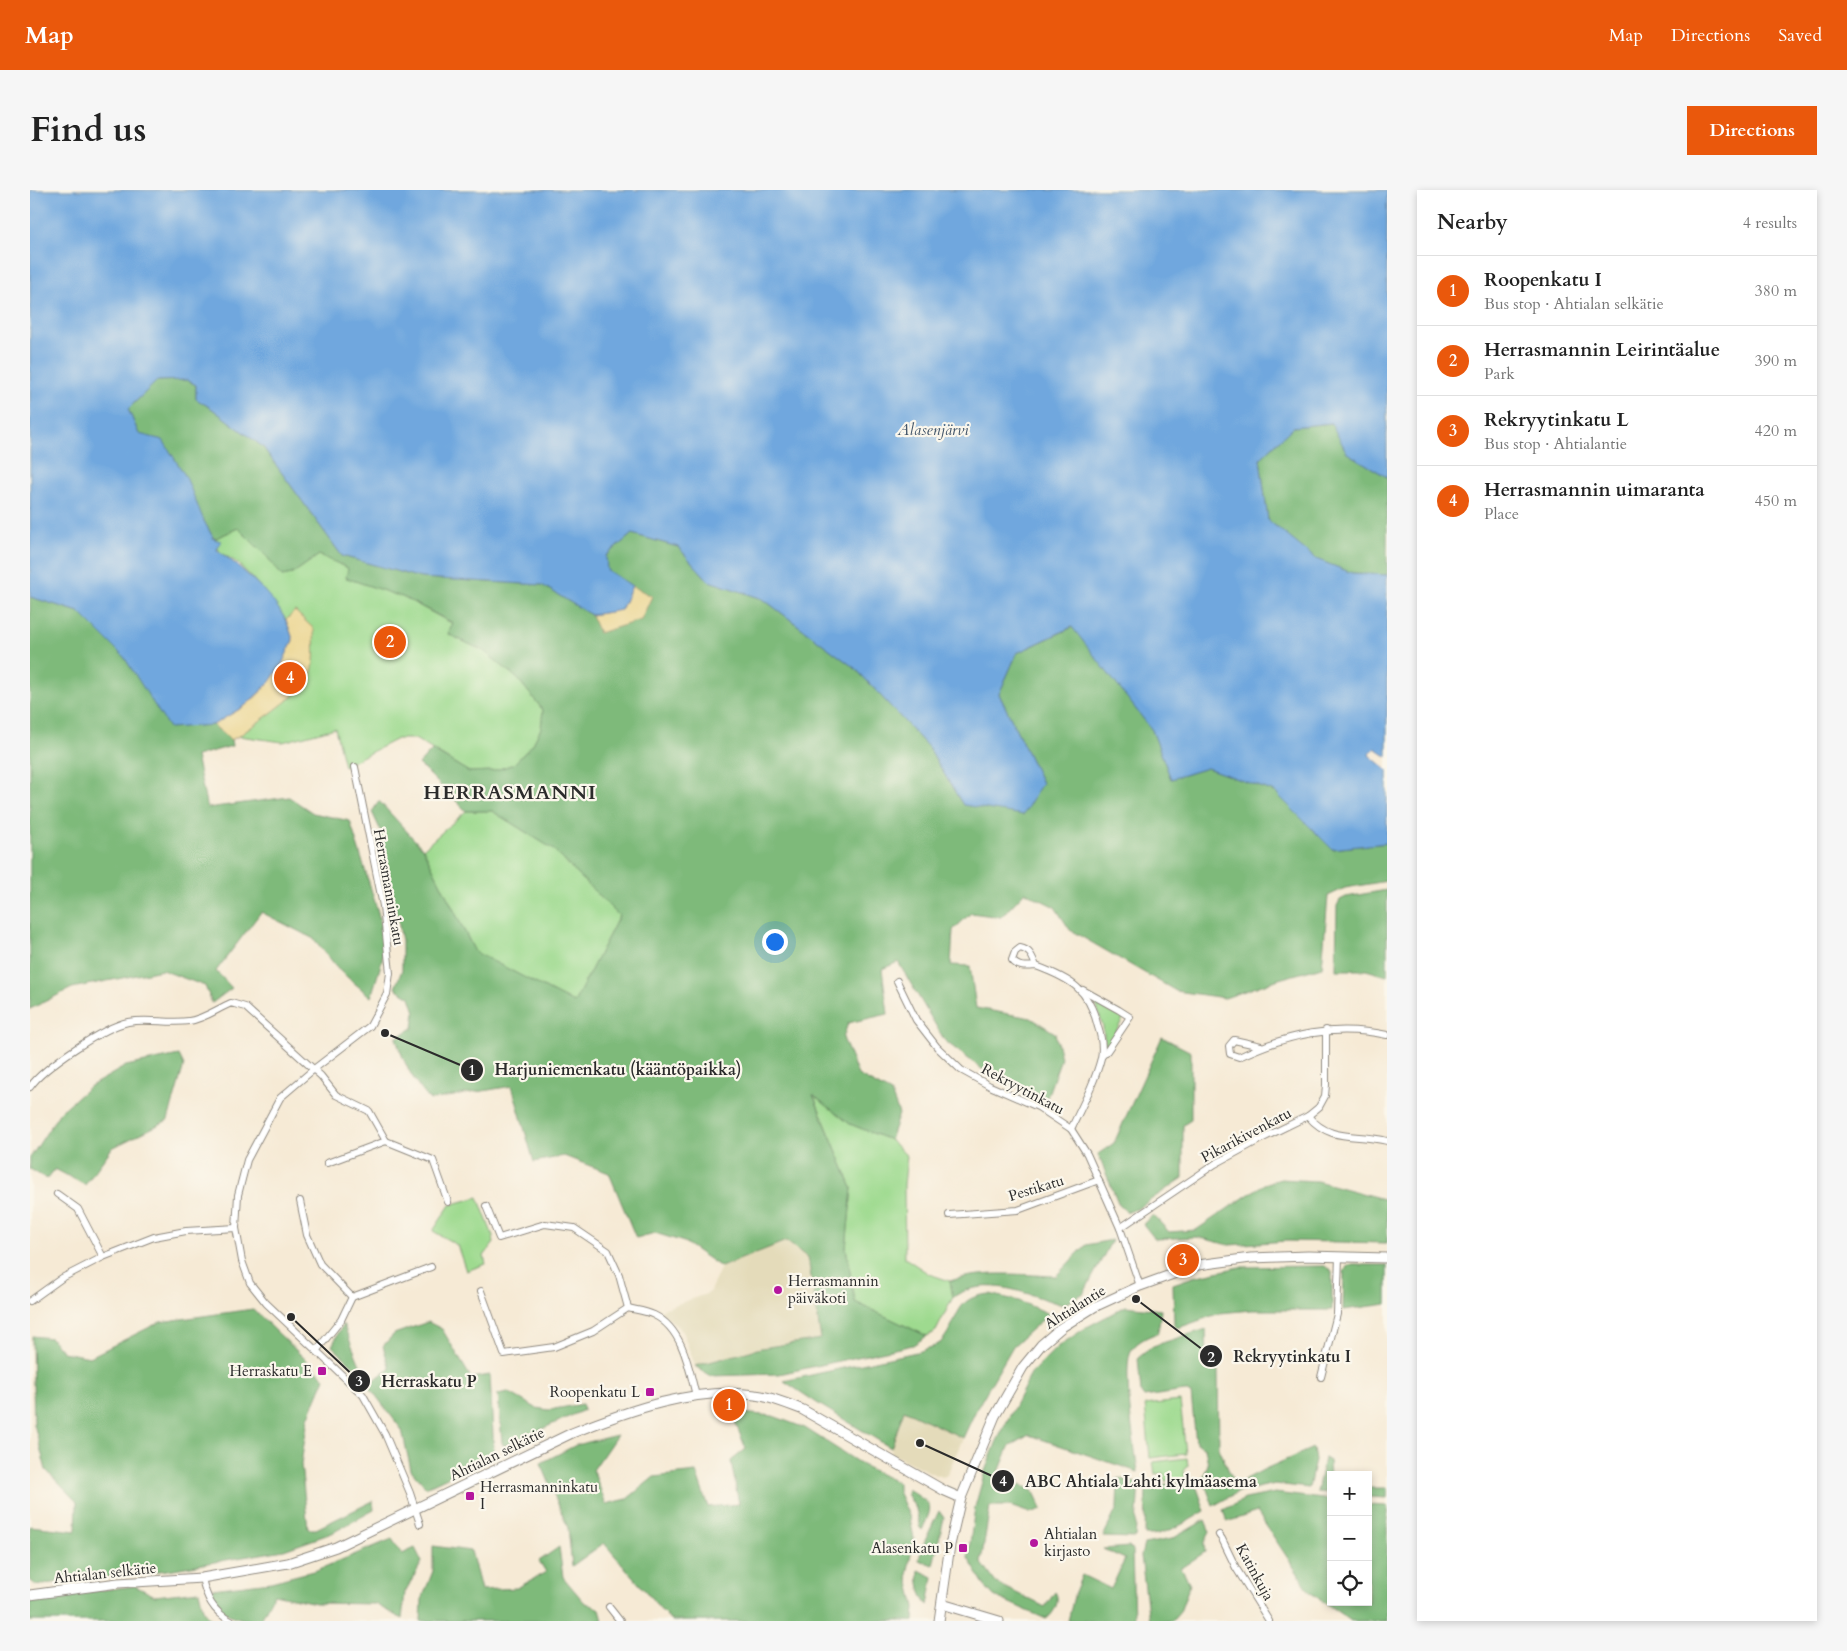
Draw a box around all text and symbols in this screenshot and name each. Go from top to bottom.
text: Map [25,19,74,52]
text: Map [1609,23,1643,48]
text: Directions [1671,23,1750,48]
text: Saved [1778,23,1822,48]
text: Find us [30,106,146,154]
button: Directions [1687,106,1817,155]
text: Nearby [1437,208,1508,237]
text: 4 results [1743,212,1797,234]
text: Roopenkatu I [1484,267,1602,293]
text: 1 [1449,280,1457,302]
text: 380 m [1755,280,1797,302]
text: Bus stop · Ahtialan selkätie [1484,293,1664,315]
text: Herrasmannin Leirintäalue [1484,337,1720,363]
text: 2 [1449,350,1457,372]
text: 390 m [1755,350,1797,372]
text: Park [1484,363,1515,385]
text: Rekryytinkatu L [1484,407,1629,433]
water label: Alasenjärvi [896,419,969,441]
text: 3 [1449,420,1457,442]
text: 420 m [1755,420,1797,442]
text: Bus stop · Ahtialantie [1484,433,1627,455]
text: Herrasmannin uimaranta [1484,477,1705,503]
text: 4 [1449,490,1457,512]
text: 450 m [1755,490,1797,512]
text: Place [1484,503,1519,525]
pin: 2 [374,623,406,661]
pin: 4 [274,659,306,697]
district label: HERRASMANNI [423,779,597,806]
street label: Herrasmanninkatu [369,827,409,947]
your location [762,929,788,955]
callout: Harjuniemenkatu (kääntöpaikka) [459,1054,751,1085]
text: Harjuniemenkatu (kääntöpaikka) [495,1059,741,1081]
street label: Rekryytinkatu [978,1059,1068,1119]
text: 1 [468,1060,476,1080]
street label: Pikarikivenkatu [1197,1103,1295,1167]
street label: Pestikatu [1006,1170,1066,1206]
pin: 3 [1167,1241,1199,1279]
place label: Herrasmannin päiväkoti [788,1271,879,1308]
street label: Ahtialantie [1040,1280,1110,1334]
marker: Herrasmannin päiväkoti [772,1284,784,1296]
callout: Rekryytinkatu I [1198,1341,1361,1372]
text: Rekryytinkatu I [1233,1346,1351,1368]
text: 2 [1207,1347,1215,1367]
place label: Herraskatu E [229,1361,312,1381]
marker: Herraskatu E [316,1365,328,1377]
callout: Herraskatu P [346,1365,487,1396]
text: 3 [355,1371,363,1391]
text: Herraskatu P [381,1371,477,1393]
place label: Roopenkatu L [549,1382,641,1402]
marker: Roopenkatu L [644,1386,656,1398]
pin: 1 [713,1386,745,1424]
street label: Ahtialan selkätie [446,1422,548,1486]
callout: ABC Ahtiala Lahti kylmäasema [991,1466,1267,1497]
text: 4 [999,1471,1007,1491]
text: ABC Ahtiala Lahti kylmäasema [1025,1471,1257,1493]
map controls [1327,1471,1372,1606]
button: + [1327,1471,1372,1516]
place label: Herrasmanninkatu I [480,1477,598,1514]
marker: Herrasmanninkatu I [464,1490,476,1502]
button: − [1327,1516,1372,1561]
place label: Ahtialan kirjasto [1044,1524,1098,1561]
marker: Ahtialan kirjasto [1028,1537,1040,1549]
place label: Alasenkatu P [871,1538,953,1558]
street label: Katinkuja [1231,1540,1279,1604]
marker: Alasenkatu P [957,1542,969,1554]
street label: Ahtialan selkätie [53,1558,158,1588]
button: locate [1327,1561,1372,1606]

